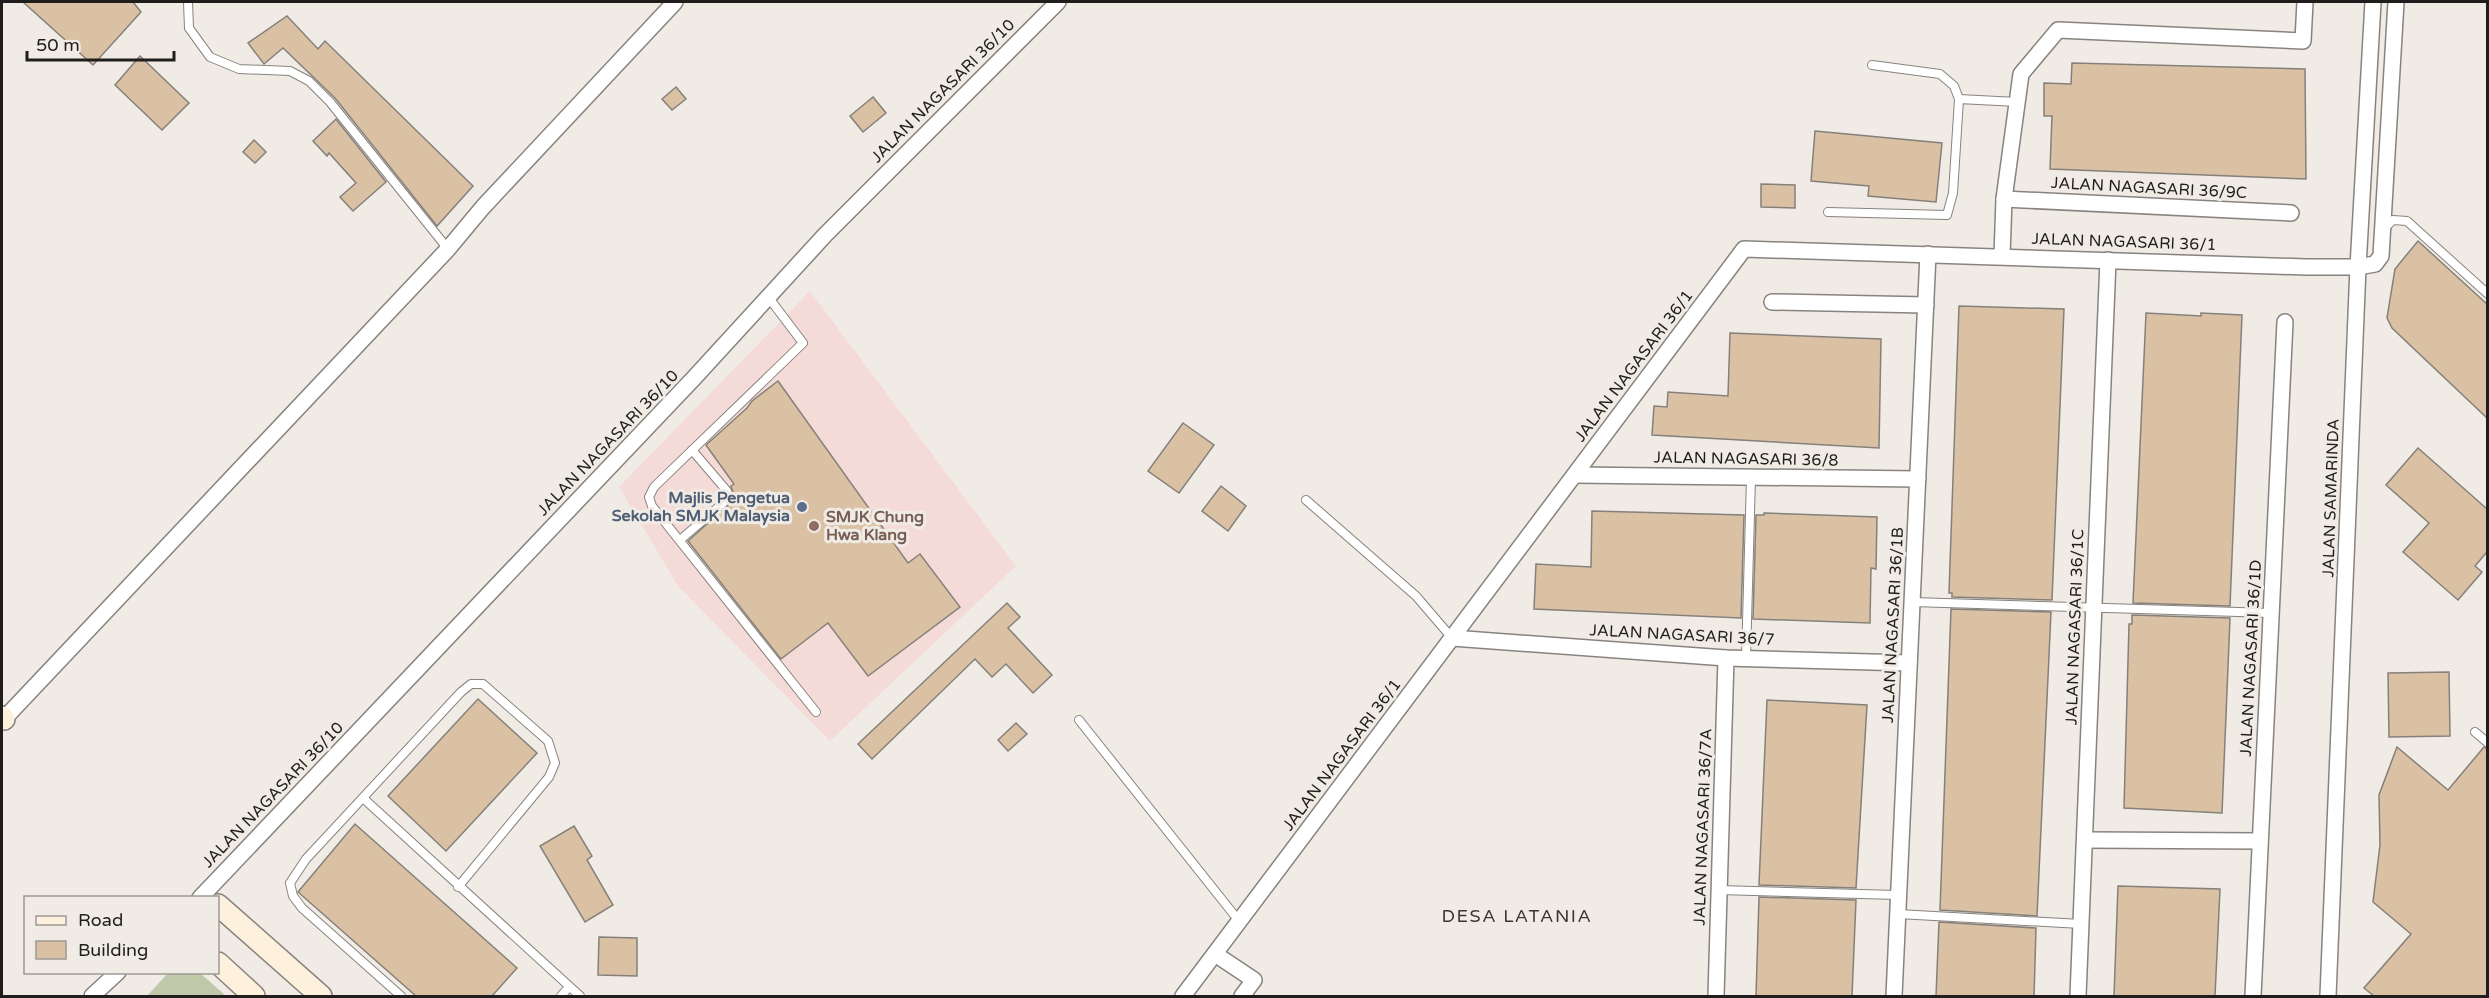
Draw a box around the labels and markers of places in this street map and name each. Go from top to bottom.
place label: Majlis Pengetua Sekolah SMJK Malaysia [612,488,790,526]
marker: Majlis Pengetua Sekolah SMJK Malaysia [795,500,809,514]
place label: SMJK Chung Hwa Klang [826,507,924,545]
marker: SMJK Chung Hwa Klang [807,519,821,533]

